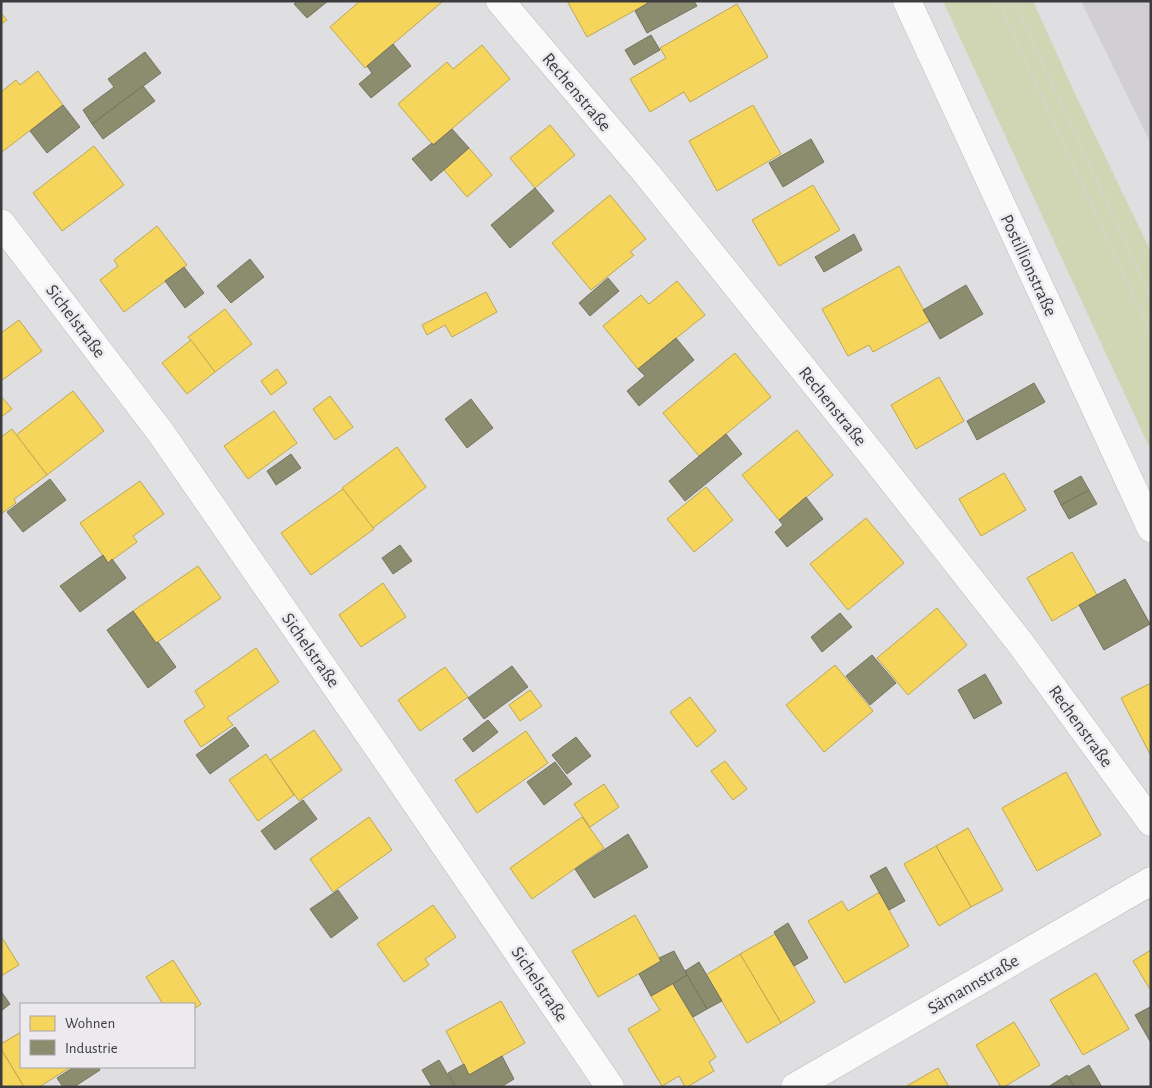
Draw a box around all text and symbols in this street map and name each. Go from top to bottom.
street label: Rechenstraße [538,50,614,135]
street label: Postillionstraße [997,212,1059,319]
street label: Sichelstraße [42,282,108,362]
street label: Rechenstraße [795,364,869,450]
street label: Sichelstraße [278,610,342,691]
street label: Rechenstraße [1045,682,1116,771]
street label: Sichelstraße [508,944,571,1025]
street label: Sämannstraße [925,952,1022,1018]
legend [20,1003,195,1068]
text: Wohnen [65,1016,115,1031]
text: Industrie [65,1041,118,1056]

